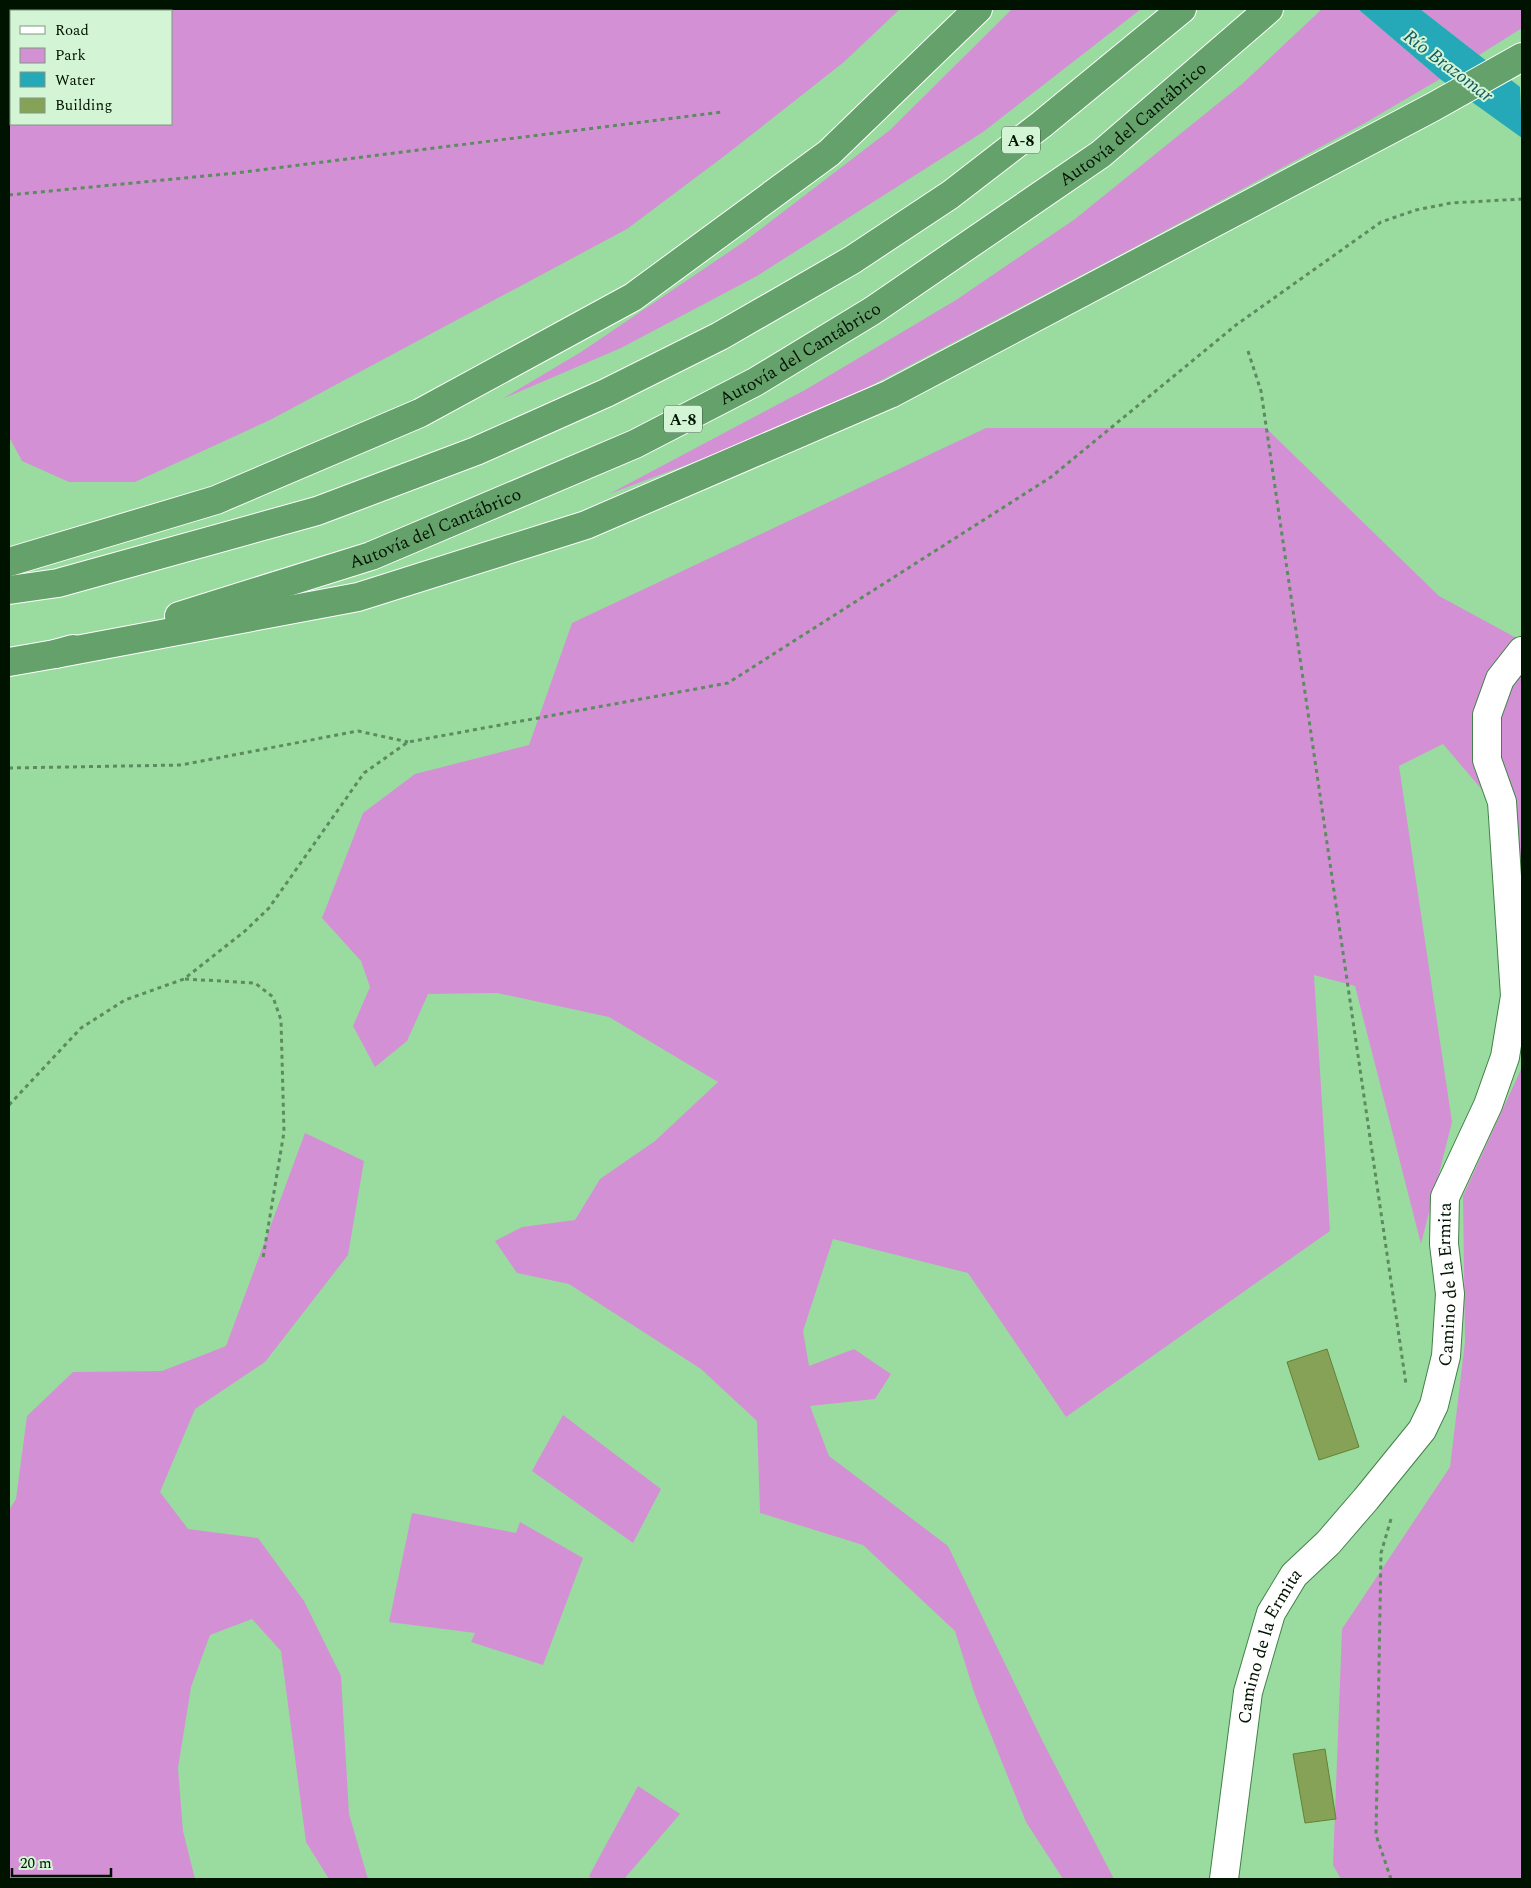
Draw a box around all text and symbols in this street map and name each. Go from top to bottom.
legend [10,10,172,125]
text: Road [55,19,89,42]
water label: Río Brazomar [1397,23,1500,110]
text: Park [55,44,86,67]
street label: Autovía del Cantábrico [1054,56,1213,193]
text: Water [55,69,95,92]
text: Building [55,94,112,117]
road number: A-8 [1002,126,1040,154]
street label: Autovía del Cantábrico [714,296,887,412]
road number: A-8 [664,406,702,432]
street label: Autovía del Cantábrico [346,481,526,576]
street label: Camino de la Ermita [1431,1202,1464,1369]
street label: Camino de la Ermita [1231,1561,1308,1725]
scale bar [12,1846,111,1878]
text: 20 m [20,1852,52,1875]

